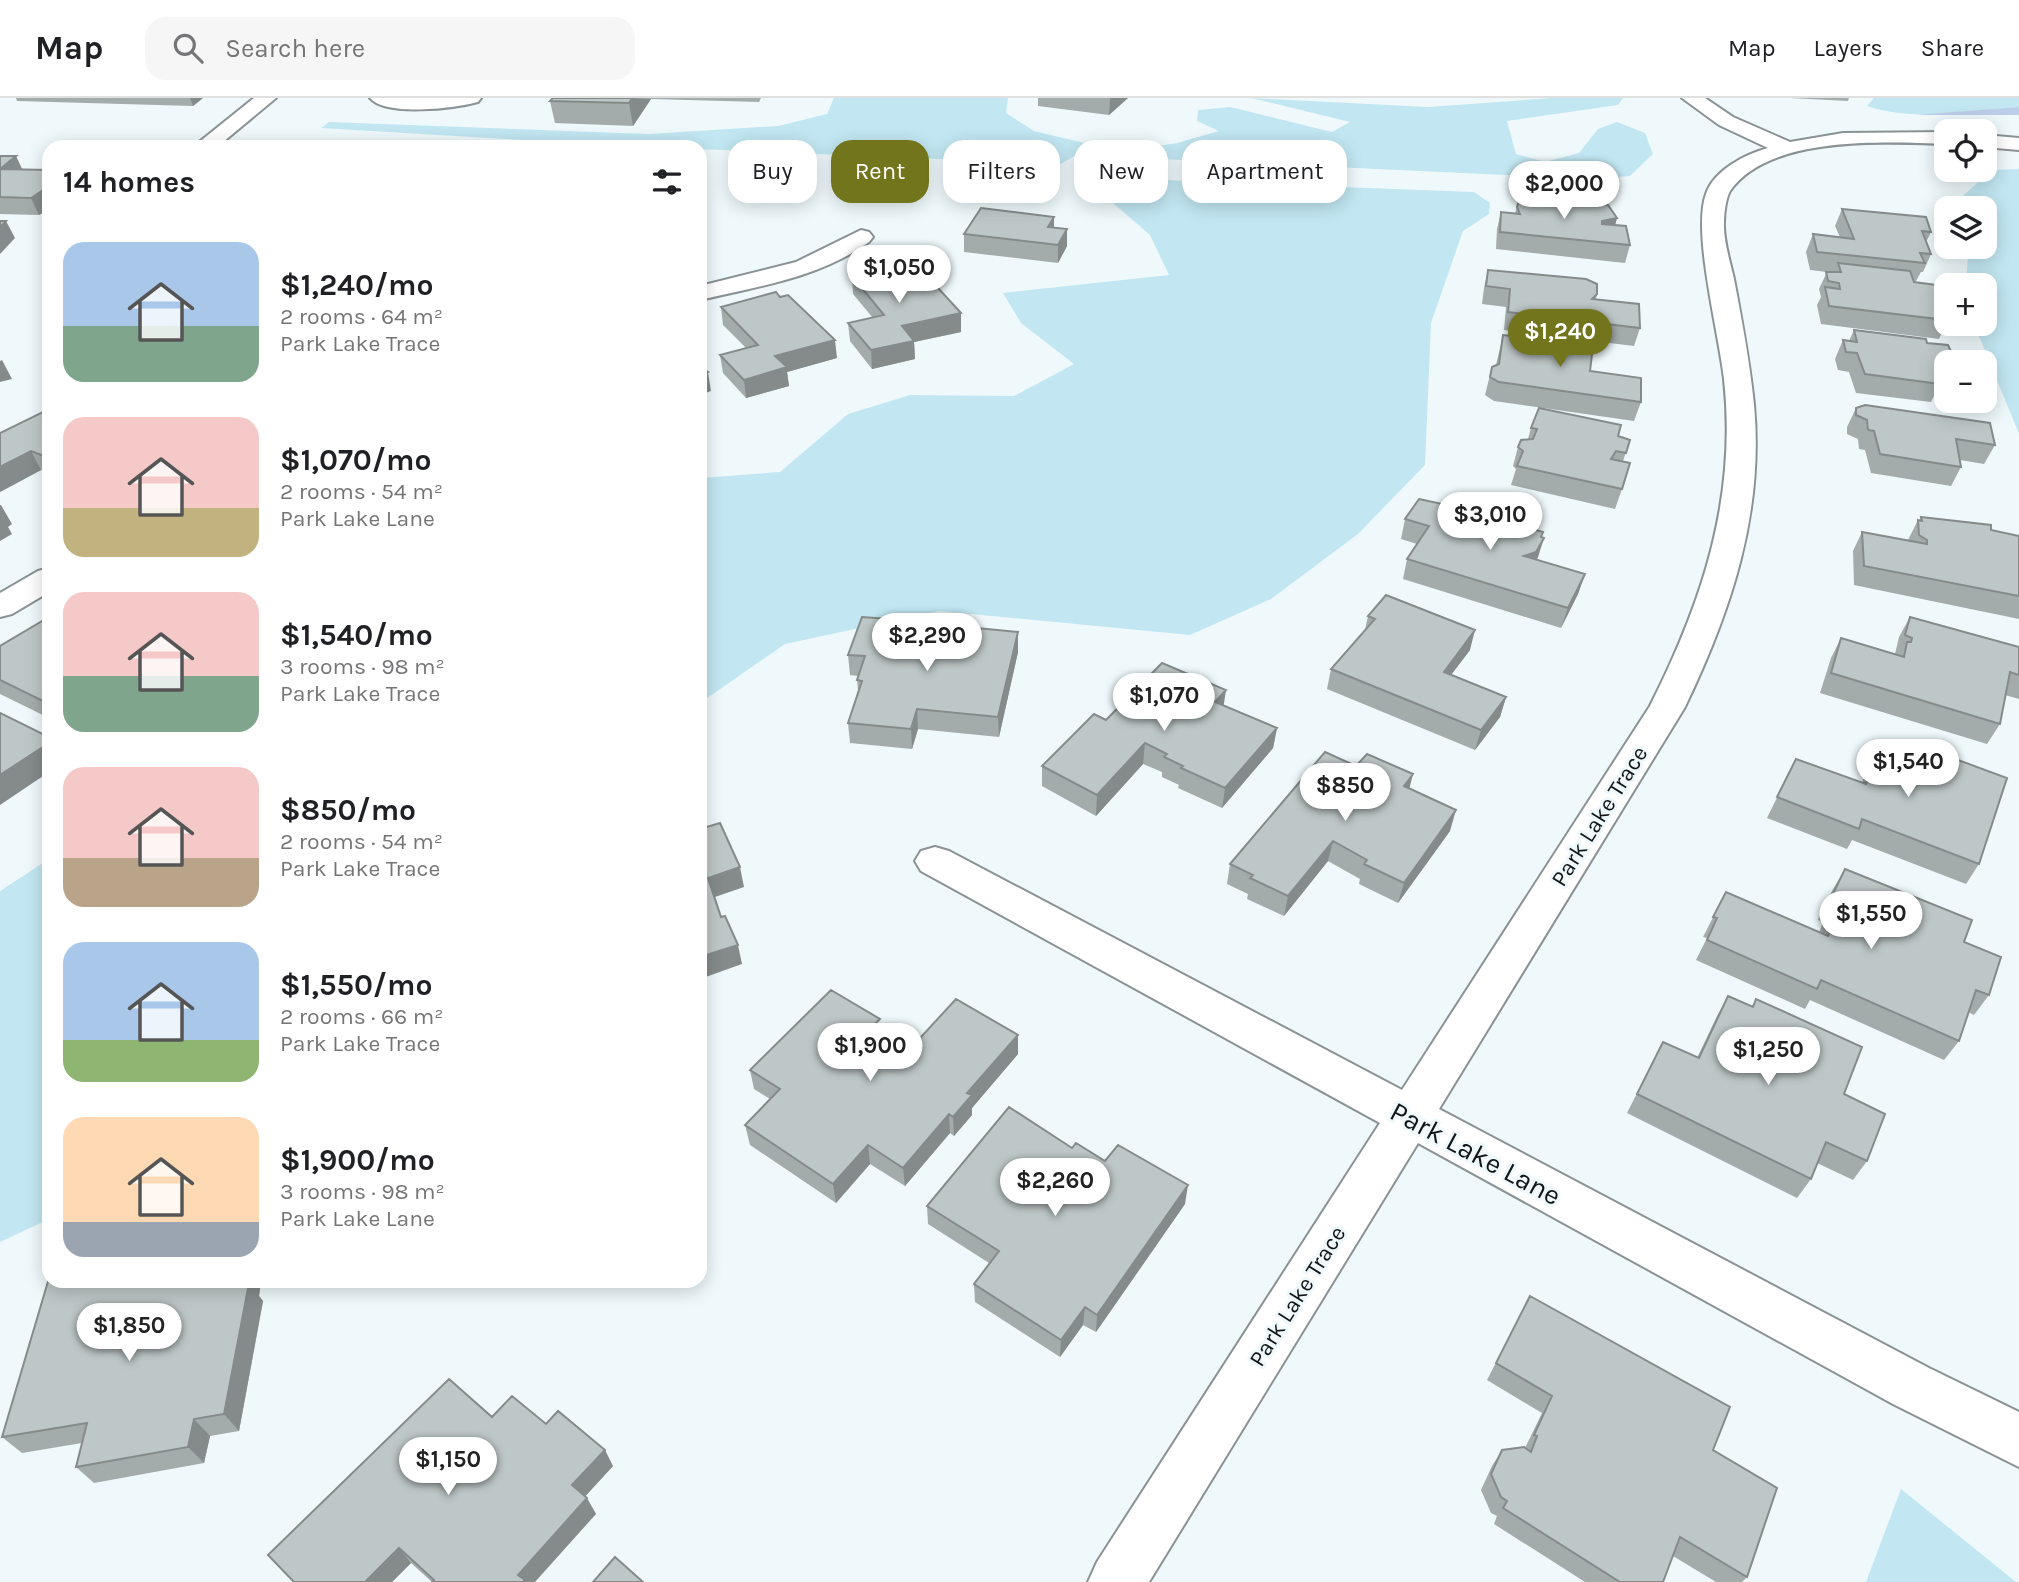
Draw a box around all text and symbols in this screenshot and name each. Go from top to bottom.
search box [145,17,635,80]
text: Map [35,29,103,67]
icon: search [169,29,207,67]
text: Search here [225,33,365,64]
text: Map [1728,34,1776,62]
text: Layers [1814,34,1883,62]
text: Share [1921,34,1984,62]
map controls [1934,119,1997,413]
button: locate [1934,119,1997,182]
chip: Buy [728,140,817,203]
chip: Rent [831,140,929,203]
chip: Filters [943,140,1060,203]
chip: New [1074,140,1168,203]
chip: Apartment [1182,140,1347,203]
pin: $2,000 [1507,162,1621,221]
icon: filters [648,163,686,201]
text: 14 homes [63,164,195,200]
text: $2,000 [1524,170,1604,197]
button: layers [1934,196,1997,259]
pin: $1,050 [842,246,956,305]
text: $1,050 [863,254,935,281]
text: $1,240/mo [280,267,434,303]
icon: home [119,270,203,354]
button: + [1934,273,1997,336]
text: 2 rooms · 64 m² [280,303,443,330]
pin: $1,240 [1503,310,1617,369]
text: $1,240 [1524,318,1596,345]
text: Park Lake Trace [280,330,440,357]
button: − [1934,350,1997,413]
text: $1,070/mo [280,442,431,478]
icon: home [119,445,203,529]
text: 2 rooms · 54 m² [280,478,443,505]
pin: $3,010 [1433,492,1547,552]
text: $3,010 [1453,501,1527,528]
text: Park Lake Lane [280,505,435,532]
pin: $2,290 [870,614,984,673]
text: $1,540/mo [280,617,433,653]
icon: home [119,620,203,704]
text: $2,290 [888,622,966,649]
text: 3 rooms · 98 m² [280,653,445,680]
pin: $1,070 [1107,674,1221,733]
text: Park Lake Trace [280,680,440,707]
text: $1,070 [1129,682,1199,709]
pin: $1,540 [1851,740,1965,799]
street label: Park Lake Trace [1546,741,1653,891]
text: $1,540 [1872,748,1944,775]
pin: $850 [1304,764,1386,823]
text: $850 [1316,772,1374,799]
text: $850/mo [280,792,416,828]
icon: home [119,795,203,879]
text: 2 rooms · 54 m² [280,828,443,855]
text: Park Lake Trace [280,855,440,882]
pin: $1,550 [1814,892,1928,951]
text: $1,550 [1835,900,1907,927]
text: $1,550/mo [280,967,432,1003]
icon: home [119,970,203,1054]
text: 2 rooms · 66 m² [280,1003,443,1030]
pin: $1,900 [813,1024,927,1083]
pin: $1,250 [1711,1028,1825,1087]
text: Park Lake Trace [280,1030,440,1057]
text: $1,900 [834,1032,907,1059]
text: $1,250 [1732,1036,1804,1063]
street label: Park Lake Lane [1385,1095,1567,1212]
text: $1,900/mo [280,1142,435,1178]
icon: home [119,1145,203,1229]
pin: $2,260 [998,1158,1112,1218]
text: $2,260 [1016,1167,1094,1194]
text: 3 rooms · 98 m² [280,1178,445,1205]
text: Park Lake Lane [280,1205,435,1232]
street label: Park Lake Trace [1244,1221,1351,1371]
pin: $1,850 [72,1304,186,1363]
text: $1,850 [93,1312,165,1339]
pin: $1,150 [391,1438,505,1497]
text: $1,150 [415,1446,481,1473]

